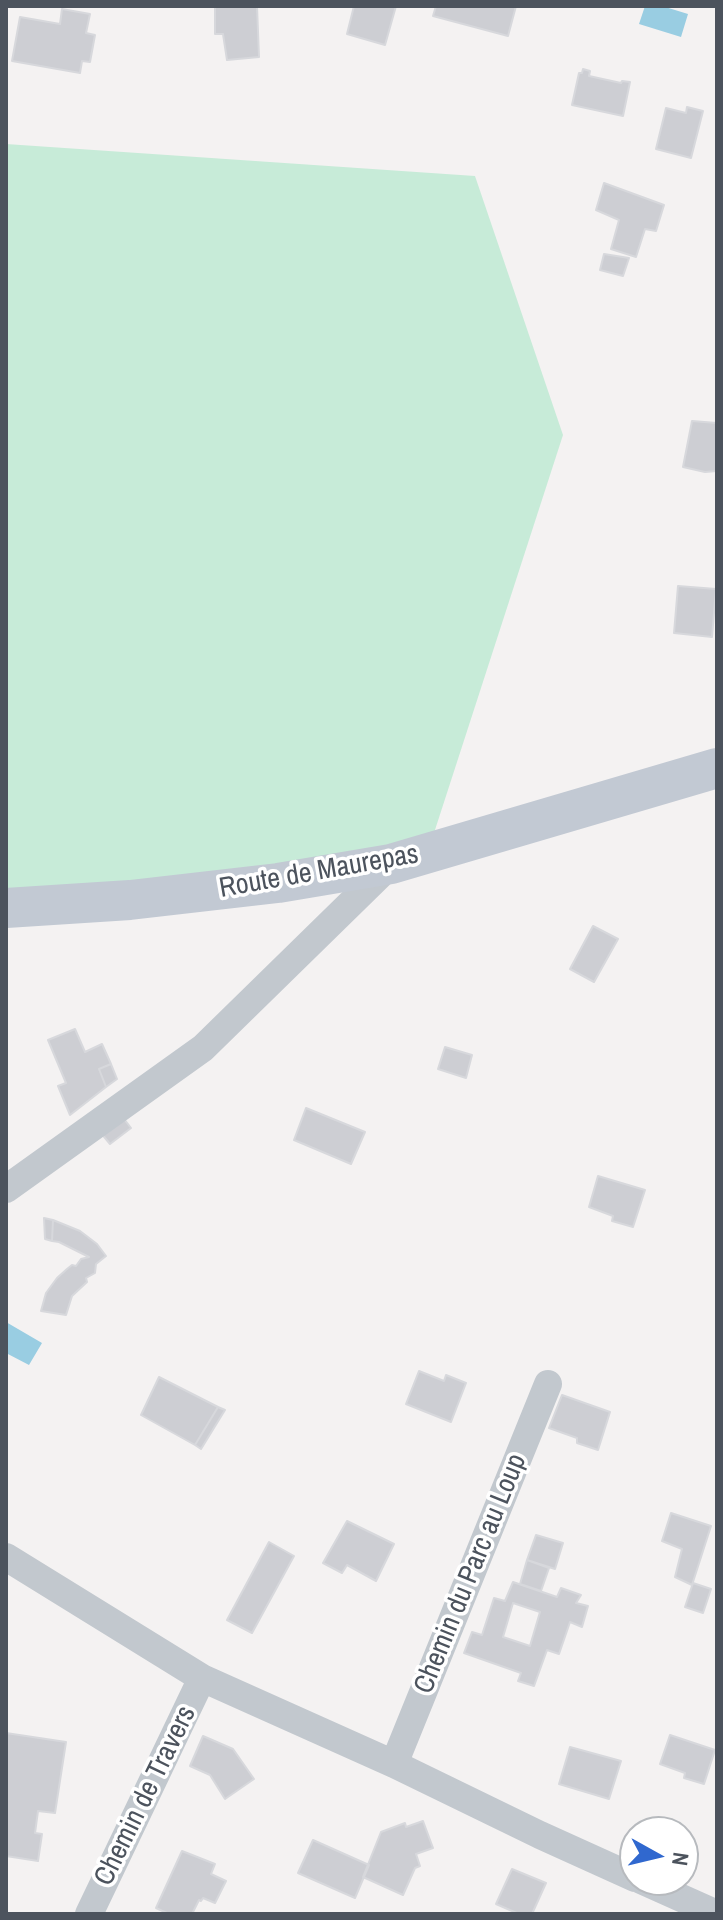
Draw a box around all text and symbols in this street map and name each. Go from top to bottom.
street label: Route de Maurepas [217,838,421,906]
street label: Chemin du Parc au Loup [408,1449,534,1699]
street label: Chemin de Travers [88,1701,204,1891]
north arrow [619,1816,699,1896]
text: N [665,1851,697,1868]

